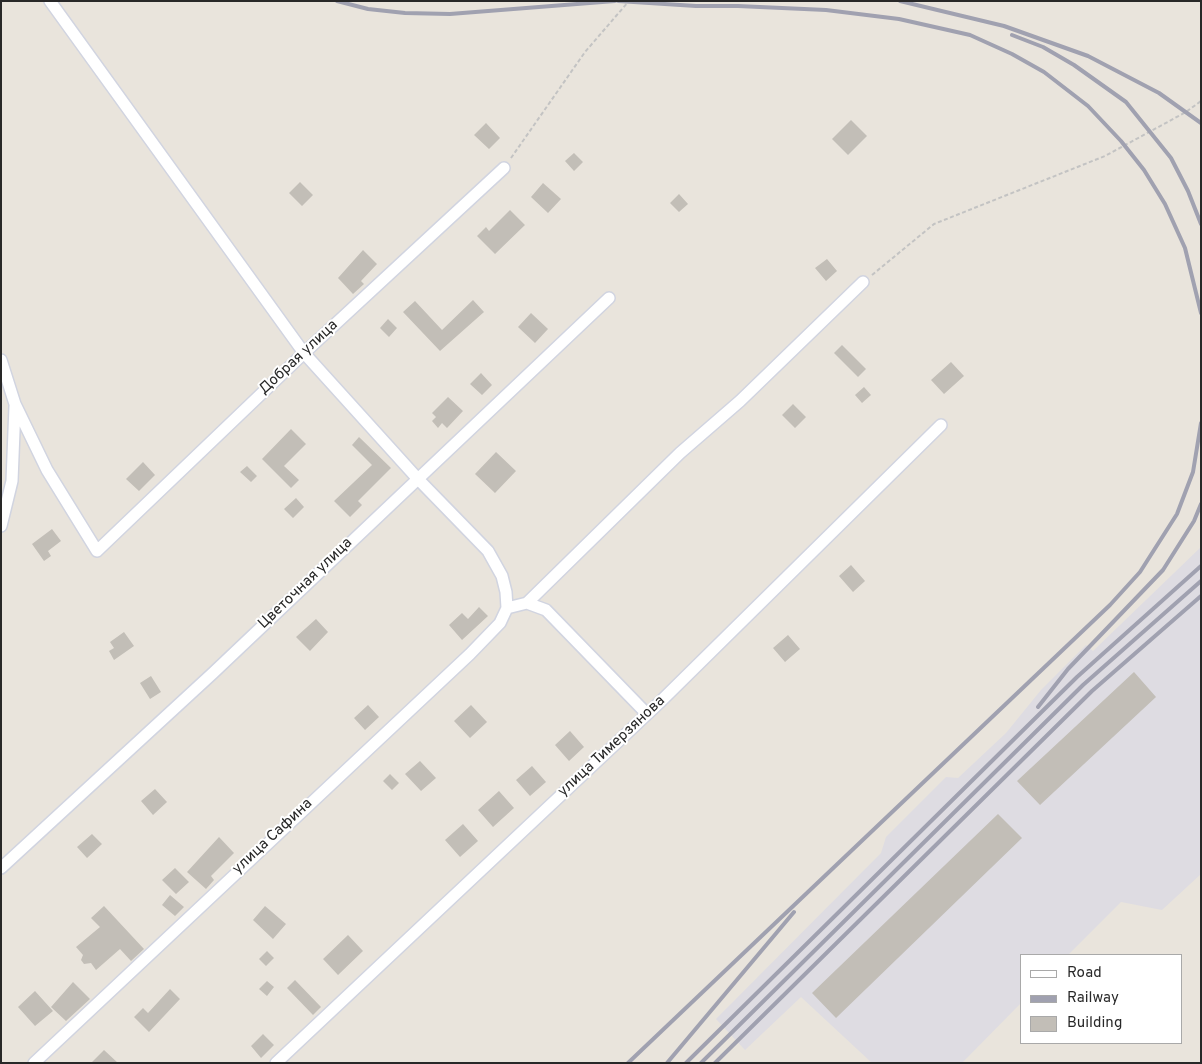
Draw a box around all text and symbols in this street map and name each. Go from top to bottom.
street label: Добрая улица [256,317,342,399]
street label: Цветочная улица [255,535,357,633]
street label: улица Тимерзянова [555,693,669,801]
street label: улица Сафина [229,795,317,879]
legend [1020,954,1182,1044]
text: Road [1067,964,1102,983]
text: Railway [1067,989,1119,1008]
text: Building [1067,1014,1122,1033]

